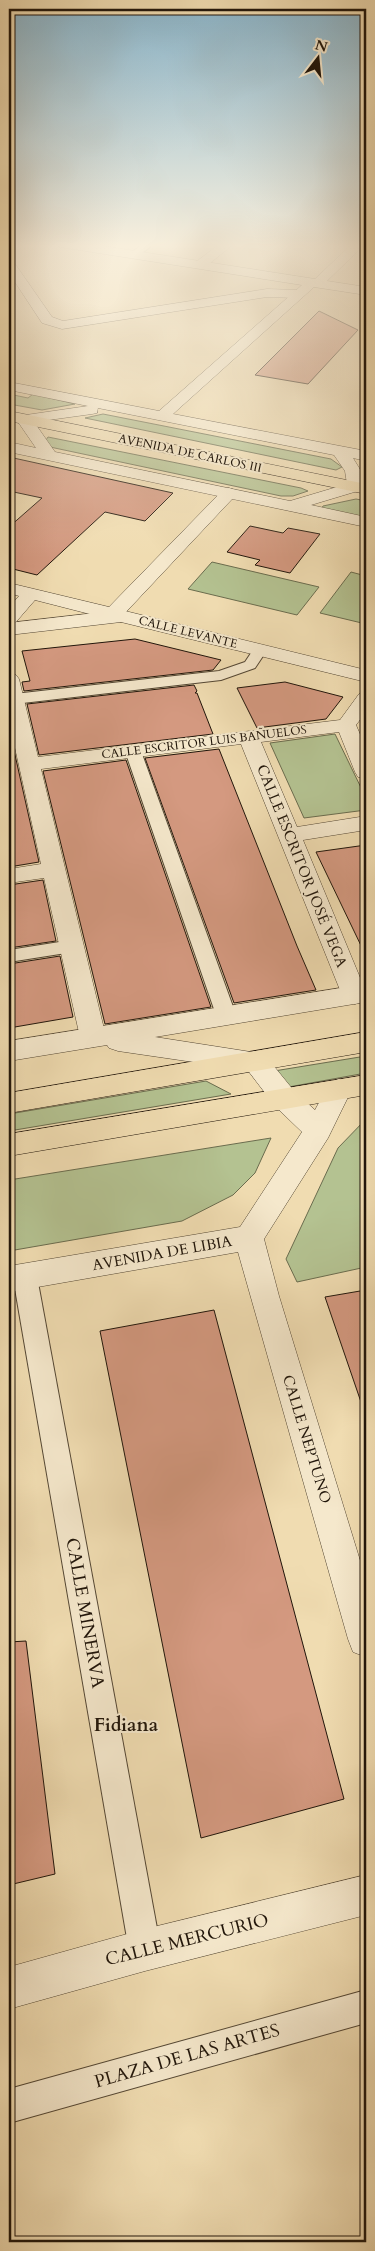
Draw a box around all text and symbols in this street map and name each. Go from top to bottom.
north arrow [292,32,342,82]
text: N [313,35,330,57]
street label: AVENIDA DE CARLOS III [117,430,263,476]
street label: CALLE LEVANTE [137,612,239,652]
street label: CALLE ESCRITOR LUIS BAÑUELOS [100,720,308,763]
street label: CALLE ESCRITOR JOSÉ VEGA [252,761,352,971]
street label: AVENIDA DE LIBIA [91,1231,234,1275]
street label: CALLE NEPTUNO [278,1372,336,1506]
street label: CALLE MINERVA [59,1536,111,1690]
district label: Fidiana [94,1712,159,1738]
street label: CALLE MERCURIO [103,1908,271,1972]
street label: PLAZA DE LAS ARTES [91,2018,283,2094]

